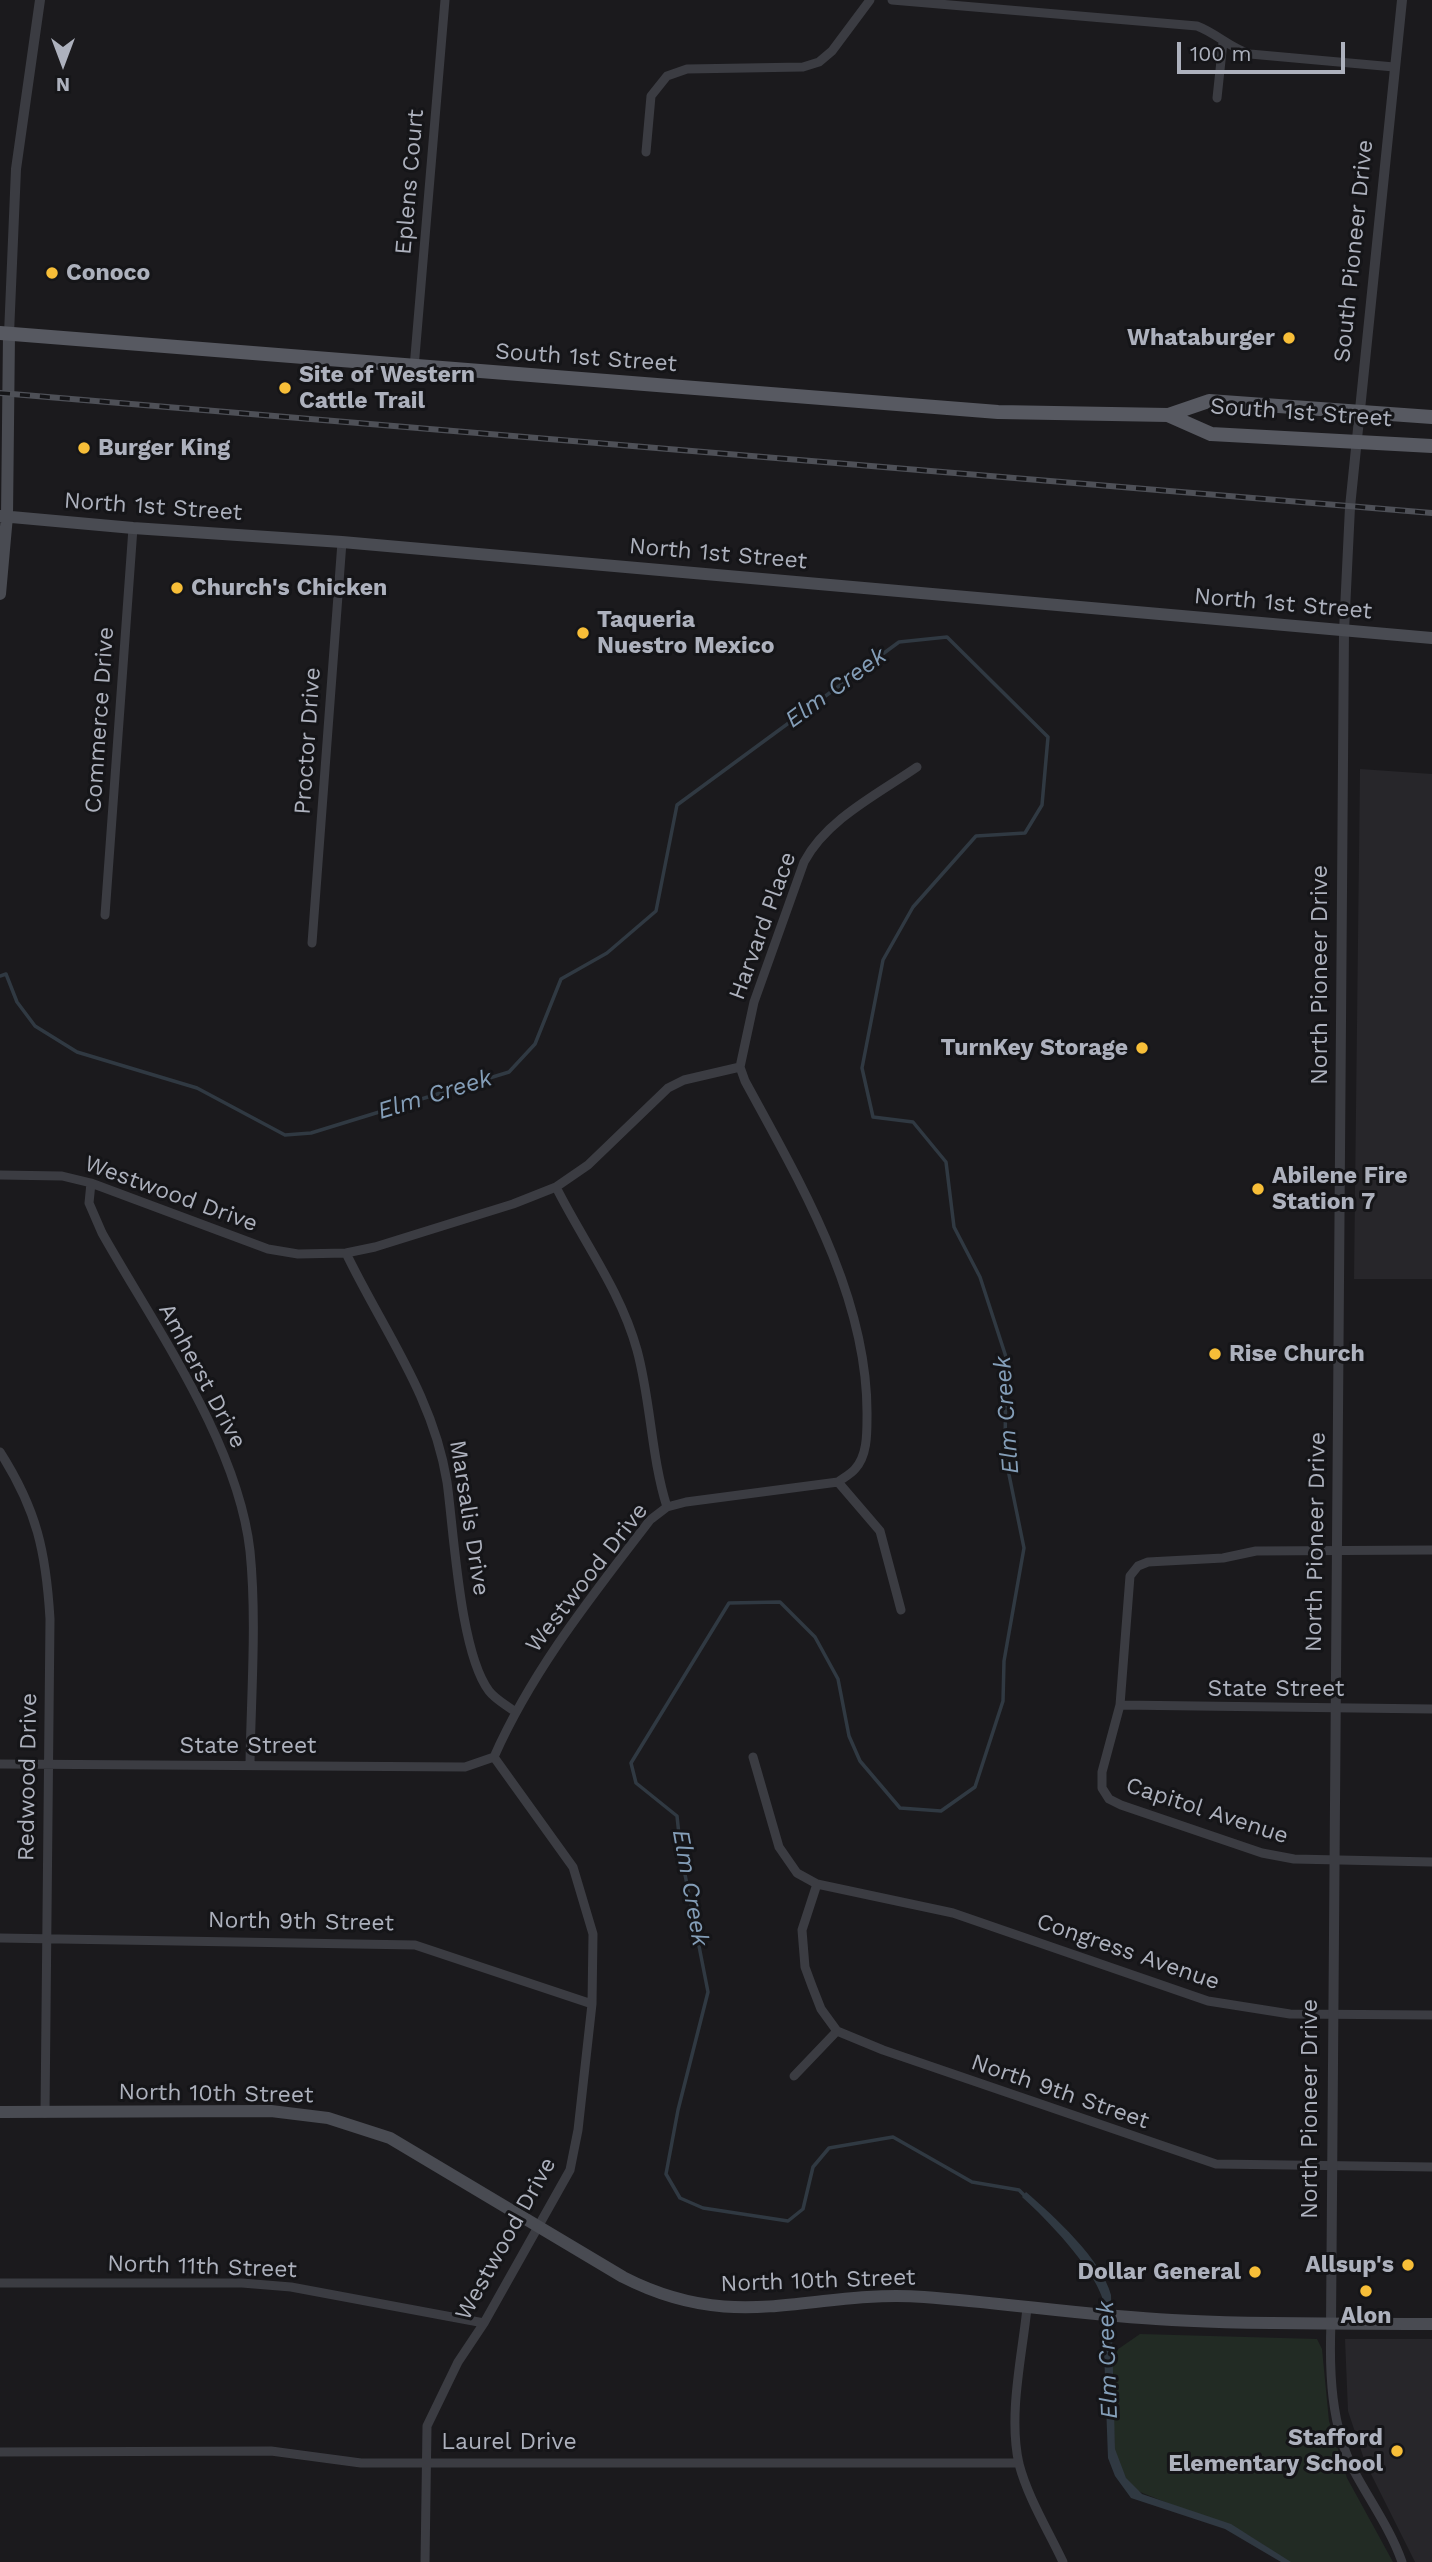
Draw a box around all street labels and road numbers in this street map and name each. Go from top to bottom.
street label: Eplens Court [390,108,430,256]
street label: South Pioneer Drive [1329,138,1379,364]
street label: South 1st Street [494,338,678,378]
street label: South 1st Street [1209,393,1393,433]
street label: North 1st Street [63,487,243,527]
street label: North 1st Street [628,532,808,576]
street label: North 1st Street [1193,582,1373,626]
street label: Commerce Drive [80,626,120,814]
street label: Proctor Drive [289,666,327,816]
street label: Harvard Place [723,848,803,1004]
street label: North Pioneer Drive [1306,865,1334,1085]
street label: Westwood Drive [81,1150,261,1238]
street label: Amherst Drive [152,1299,252,1453]
street label: North Pioneer Drive [1300,1432,1332,1652]
street label: Marsalis Drive [443,1438,495,1598]
street label: Westwood Drive [520,1498,654,1658]
street label: State Street [1208,1675,1344,1703]
street label: Redwood Drive [13,1693,43,1861]
street label: State Street [180,1732,316,1760]
street label: Capitol Avenue [1122,1772,1292,1850]
street label: North 9th Street [208,1907,394,1937]
street label: Congress Avenue [1033,1908,1223,1996]
street label: North Pioneer Drive [1296,1999,1324,2219]
street label: North 9th Street [968,2049,1152,2135]
street label: North 10th Street [118,2078,314,2110]
street label: Westwood Drive [450,2153,562,2325]
street label: North 11th Street [107,2250,297,2284]
street label: North 10th Street [720,2264,916,2298]
street label: Laurel Drive [441,2428,577,2456]

